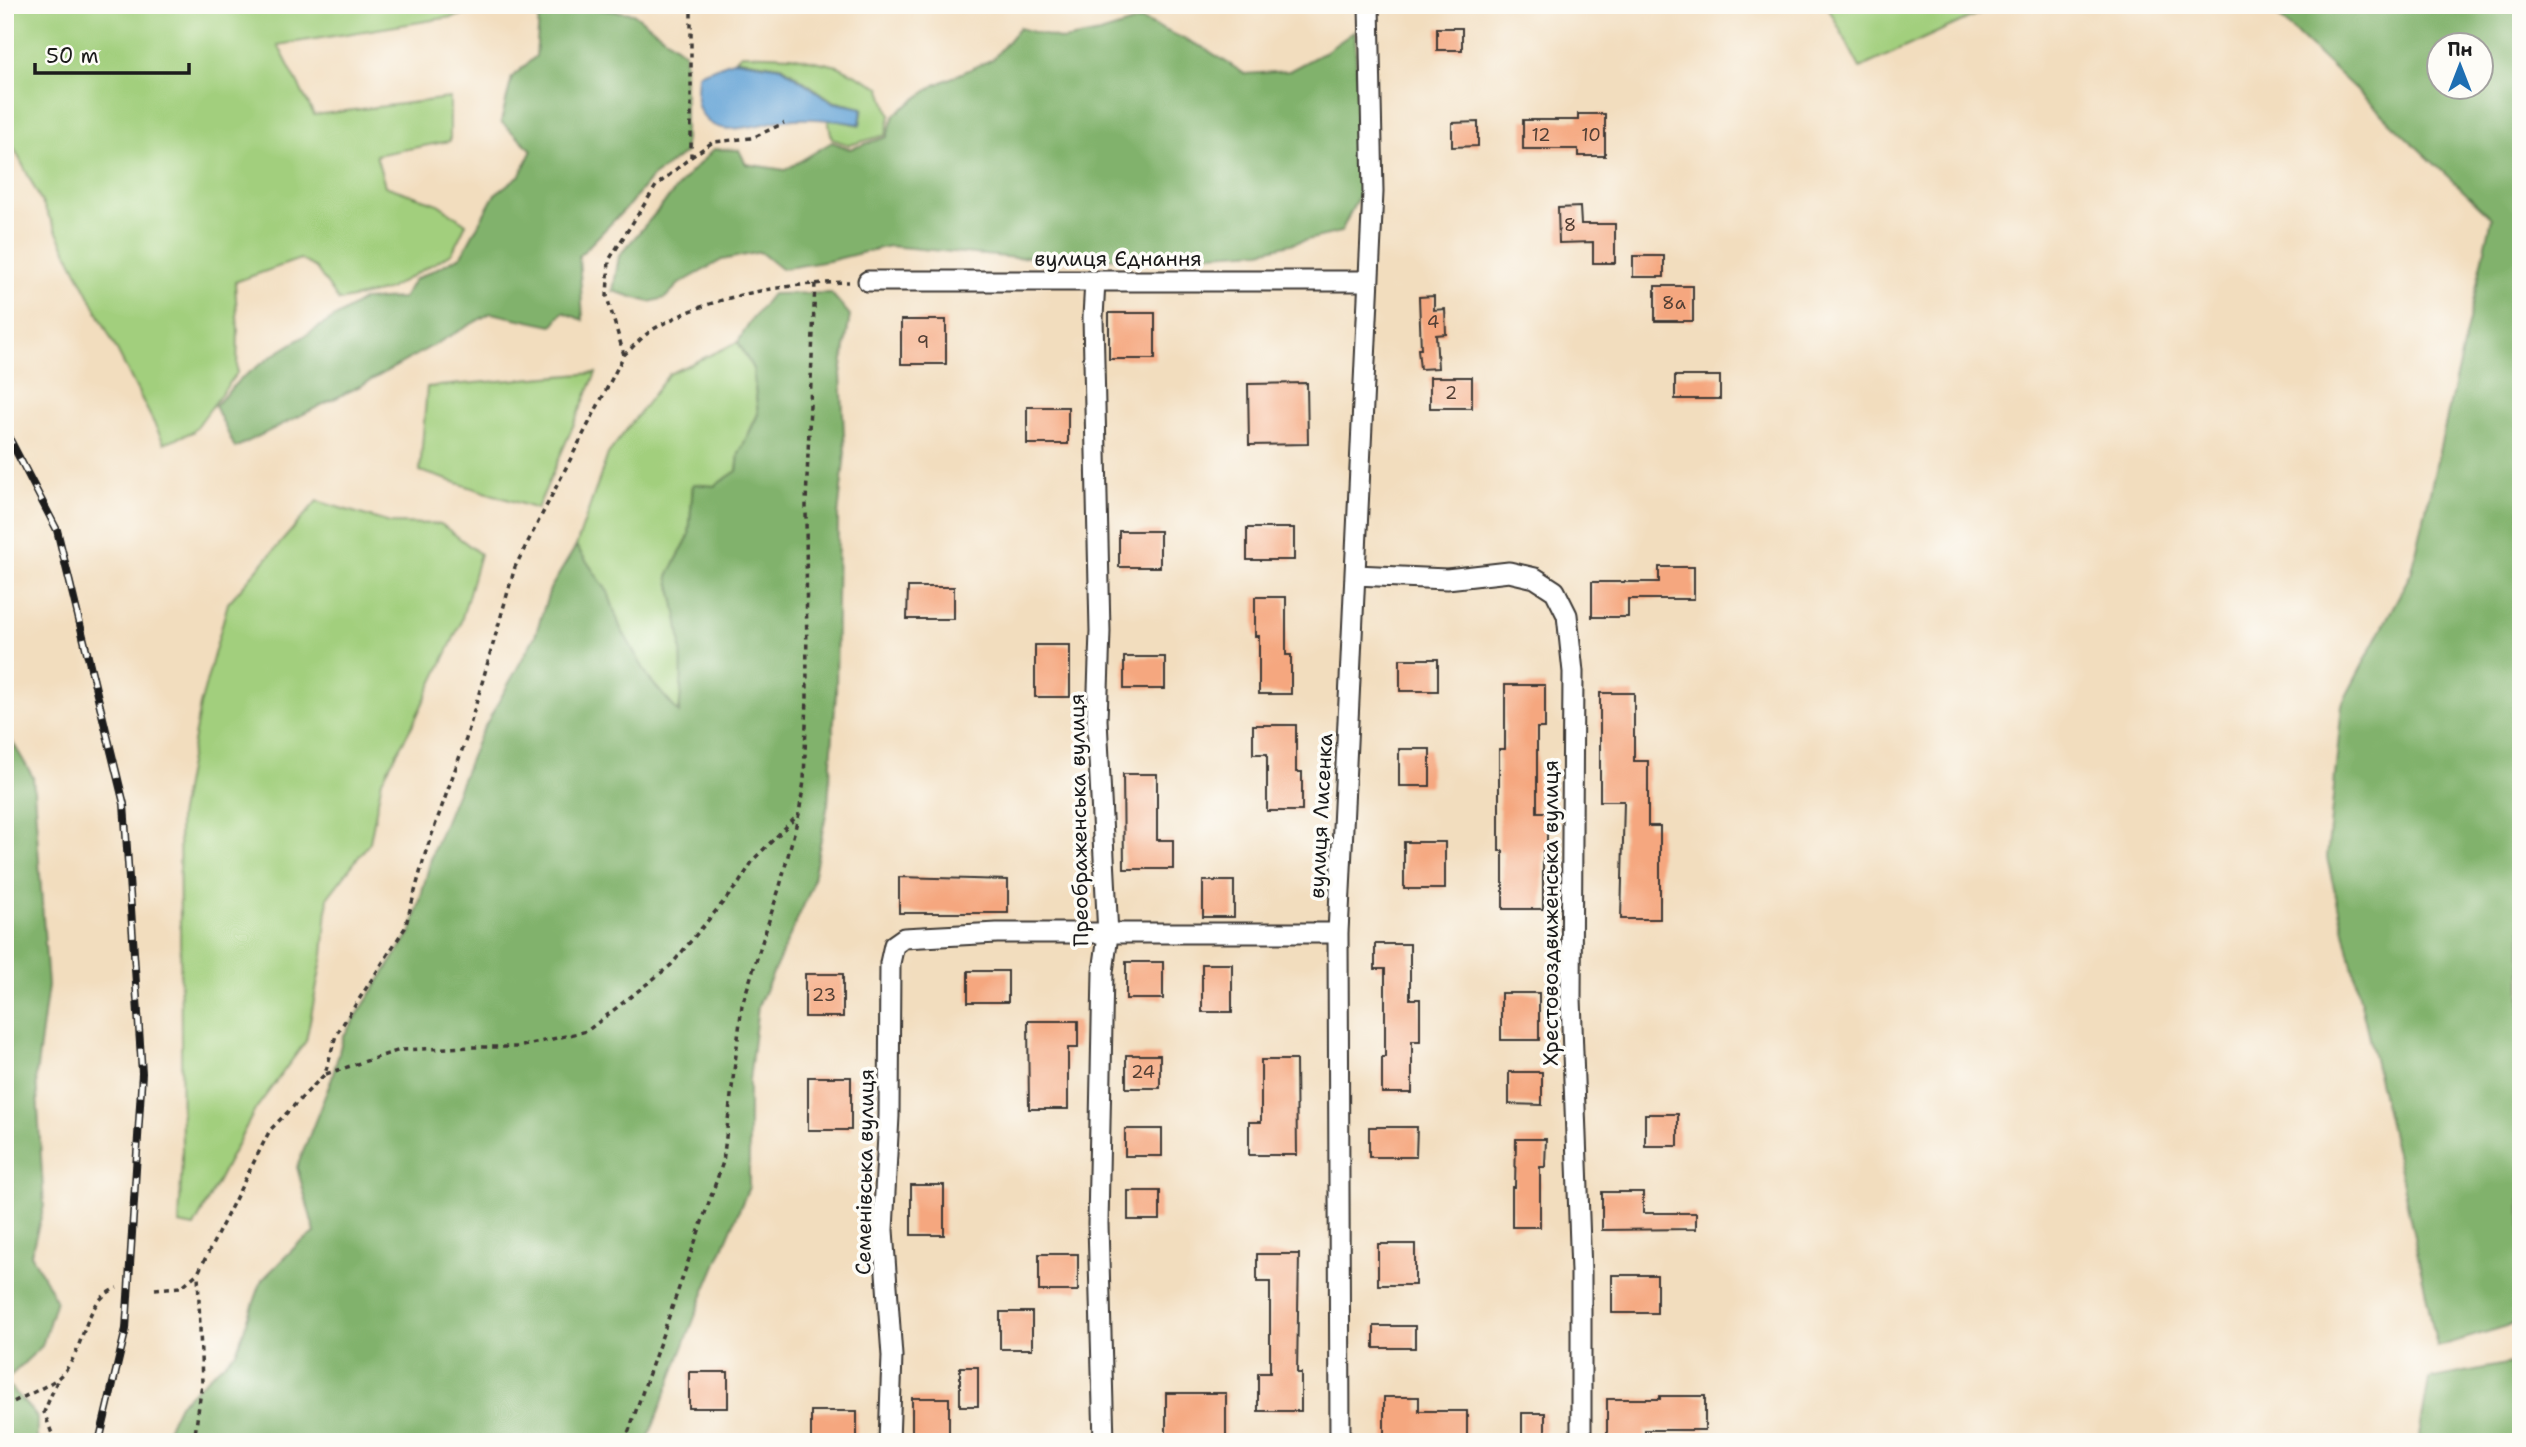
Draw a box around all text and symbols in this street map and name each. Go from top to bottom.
scale bar [35,32,189,76]
north arrow [2424,32,2494,102]
text: Пн [2447,37,2473,62]
text: 50 m [46,42,99,70]
house number: 12 [1531,123,1551,147]
house number: 10 [1581,123,1601,147]
house number: 8 [1564,213,1576,237]
street label: вулиця Єднання [1034,245,1202,273]
house number: 8а [1662,291,1686,315]
house number: 4 [1427,310,1439,334]
house number: 9 [917,330,929,354]
house number: 2 [1445,381,1457,405]
street label: Преображенська вулиця [1063,693,1095,947]
street label: вулиця Лисенка [1303,733,1339,899]
street label: Хрестовоздвиженська вулиця [1537,760,1565,1066]
house number: 23 [812,983,836,1007]
house number: 24 [1131,1060,1155,1084]
street label: Семенівська вулиця [849,1069,881,1275]

